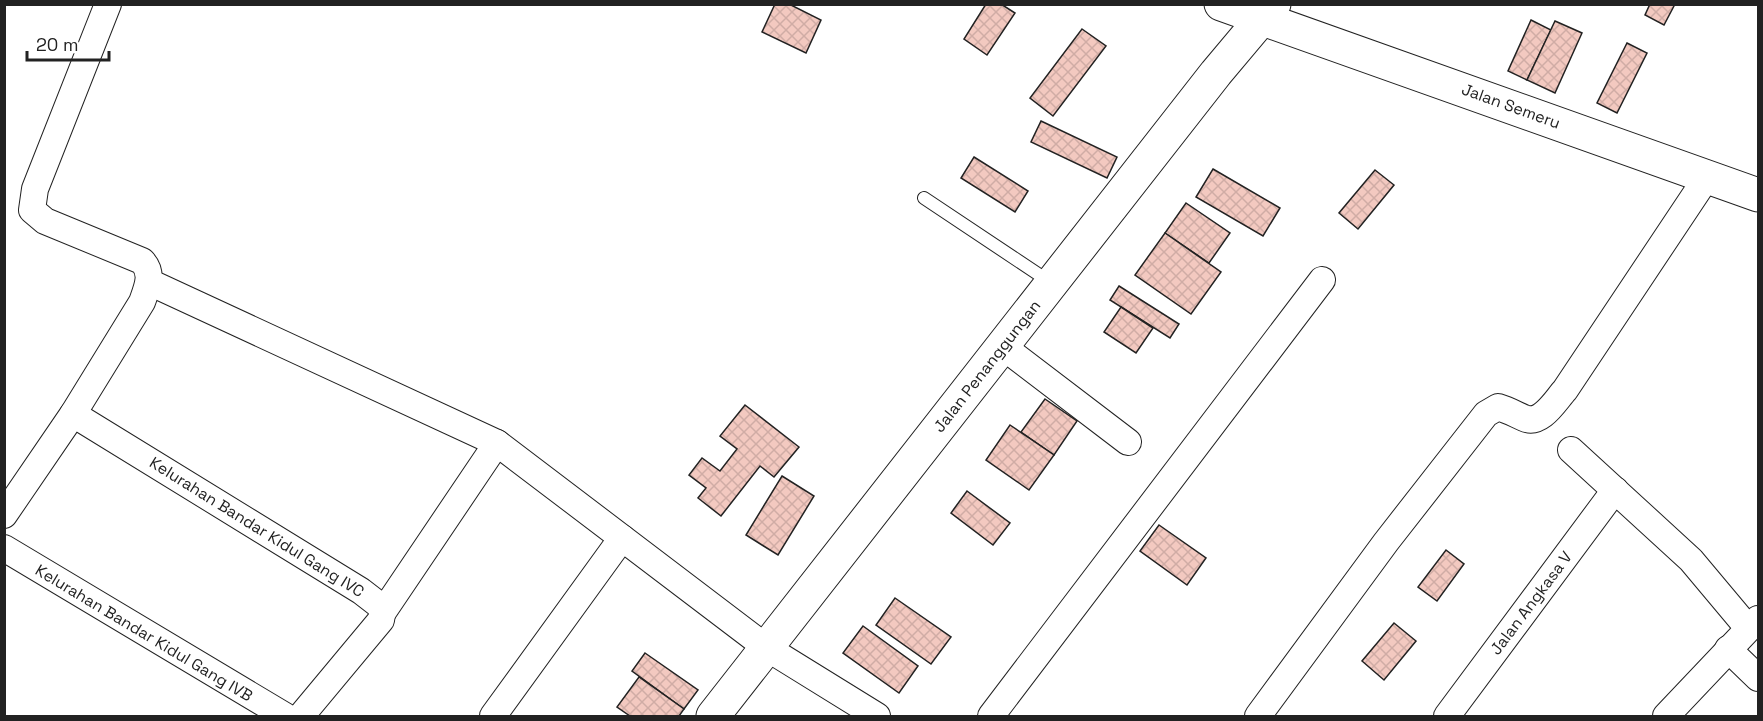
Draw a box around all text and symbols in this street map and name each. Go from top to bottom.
scale bar [27,24,110,62]
text: 20 m [36,33,79,56]
street label: Jalan Semeru [1459,78,1563,134]
street label: Jalan Penanggungan [929,296,1045,436]
street label: Kelurahan Bandar Kidul Gang IVC [146,452,368,602]
street label: Jalan Angkasa V [1485,547,1577,659]
street label: Kelurahan Bandar Kidul Gang IVB [31,560,257,706]

